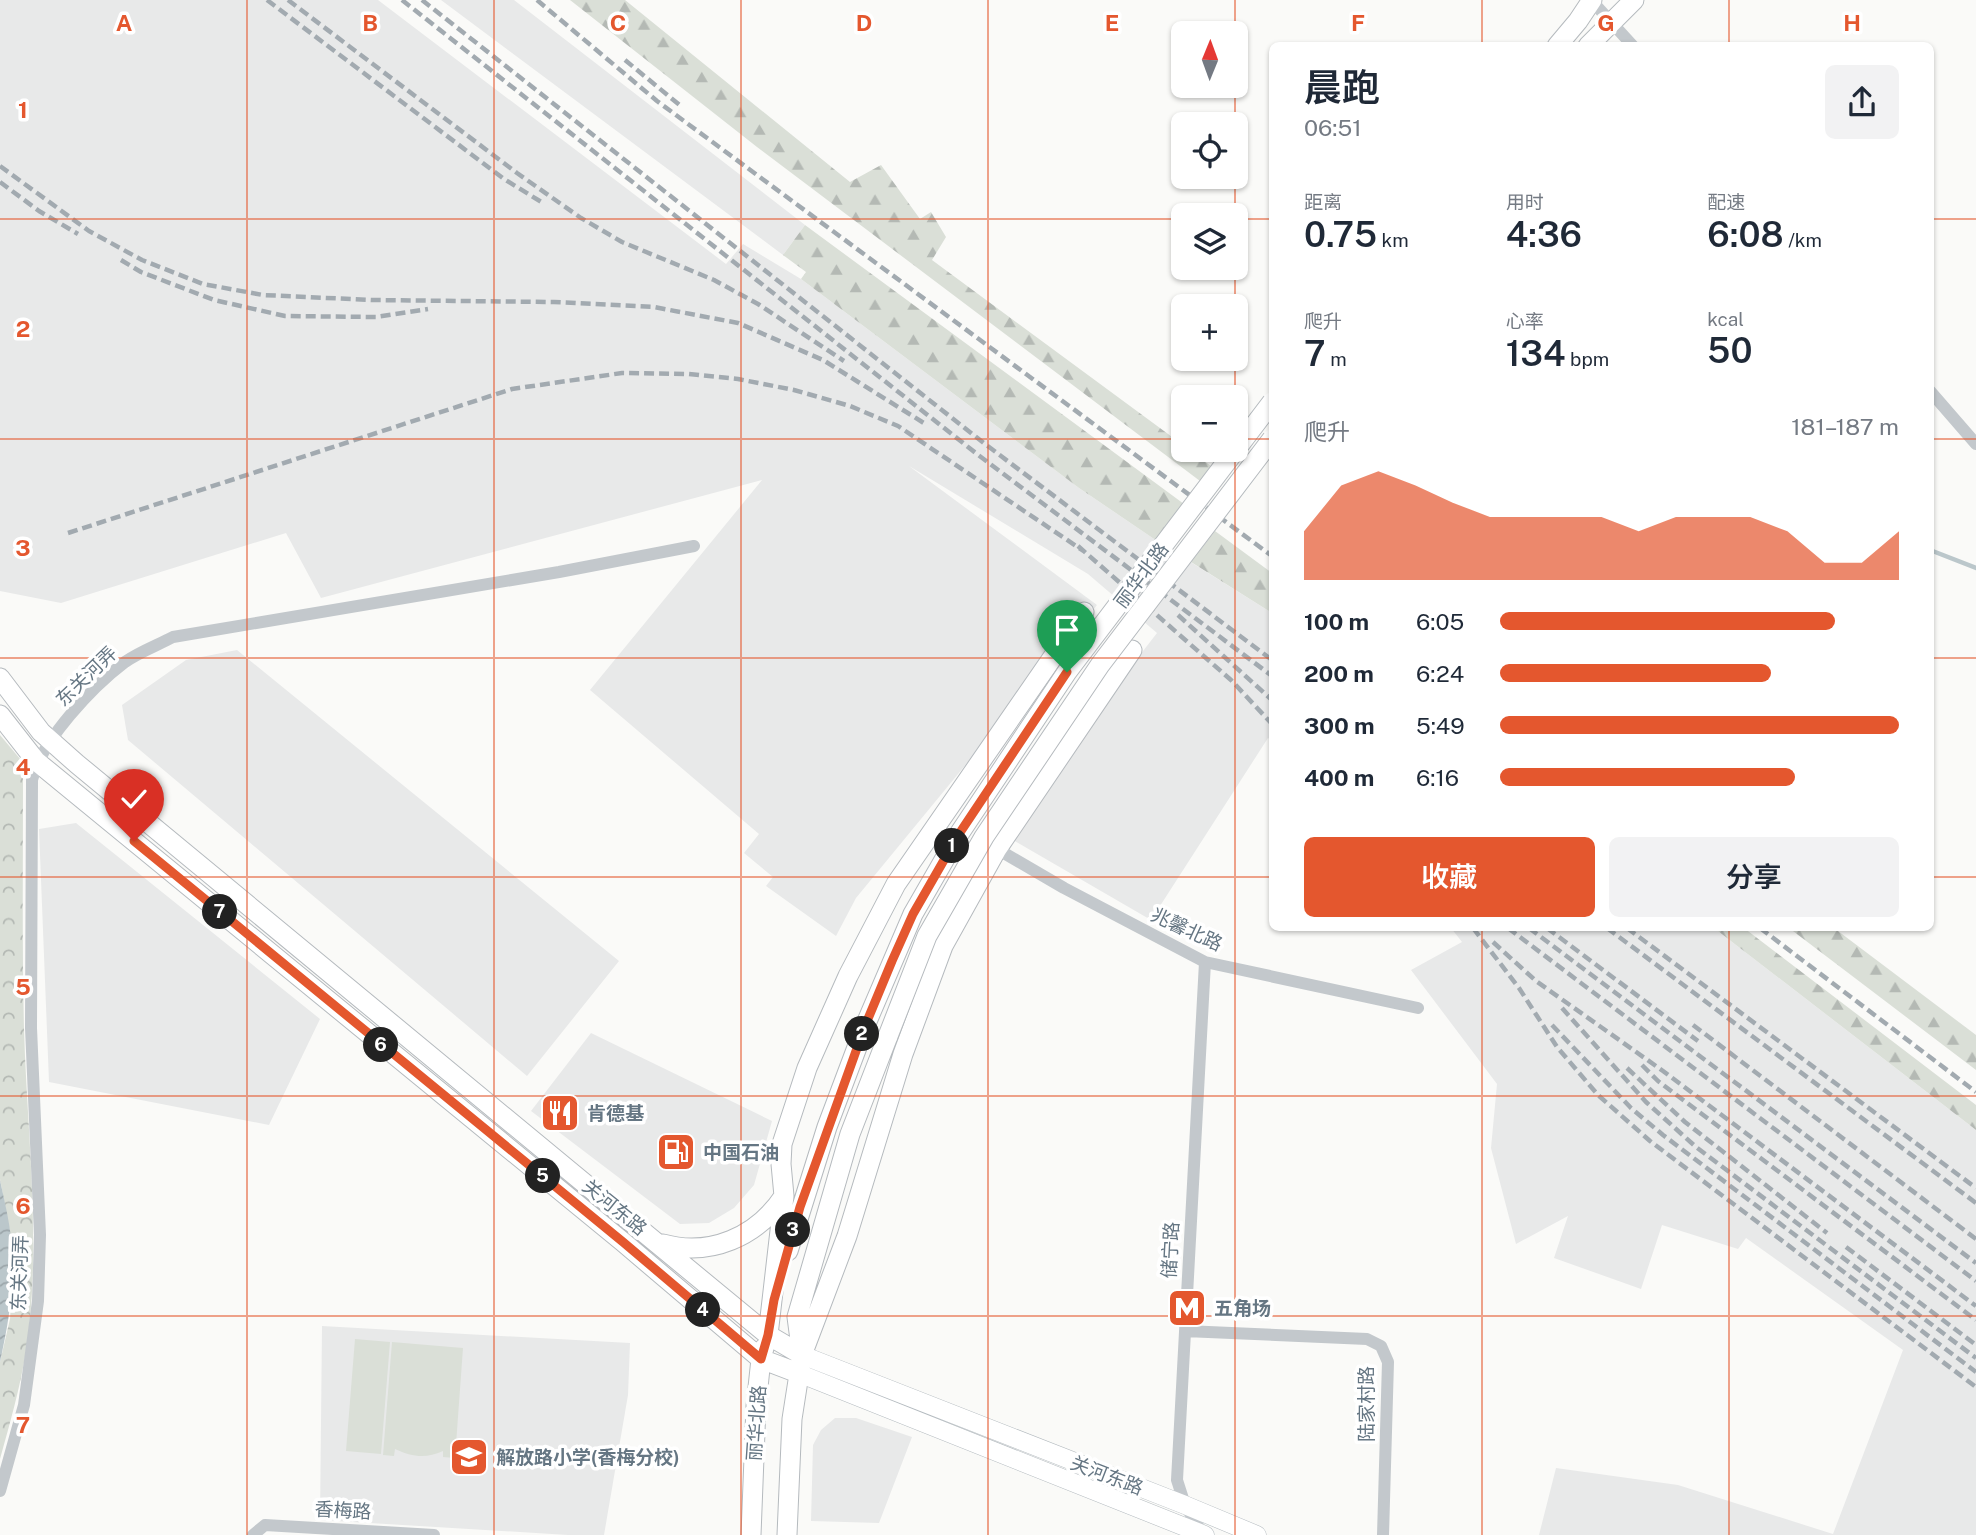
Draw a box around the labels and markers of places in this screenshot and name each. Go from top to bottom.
pin [1037,600,1097,672]
pin [104,769,164,841]
pin: 1 [934,828,970,864]
pin: 7 [202,894,238,930]
pin: 2 [844,1016,880,1052]
pin: 6 [364,1028,398,1062]
restaurant icon: 肯德基 [539,1092,581,1134]
place label: 肯德基 [587,1102,645,1124]
fuel station icon: 中国石油 [655,1131,697,1173]
place label: 中国石油 [703,1141,779,1163]
pin: 5 [526,1158,560,1194]
pin: 3 [776,1212,810,1248]
metro station icon: 五角场 [1166,1287,1208,1329]
pin: 4 [686,1292,720,1328]
place label: 五角场 [1214,1297,1271,1319]
school or university icon: 解放路小学(香梅分校) [448,1436,490,1478]
place label: 解放路小学(香梅分校) [496,1446,680,1468]

